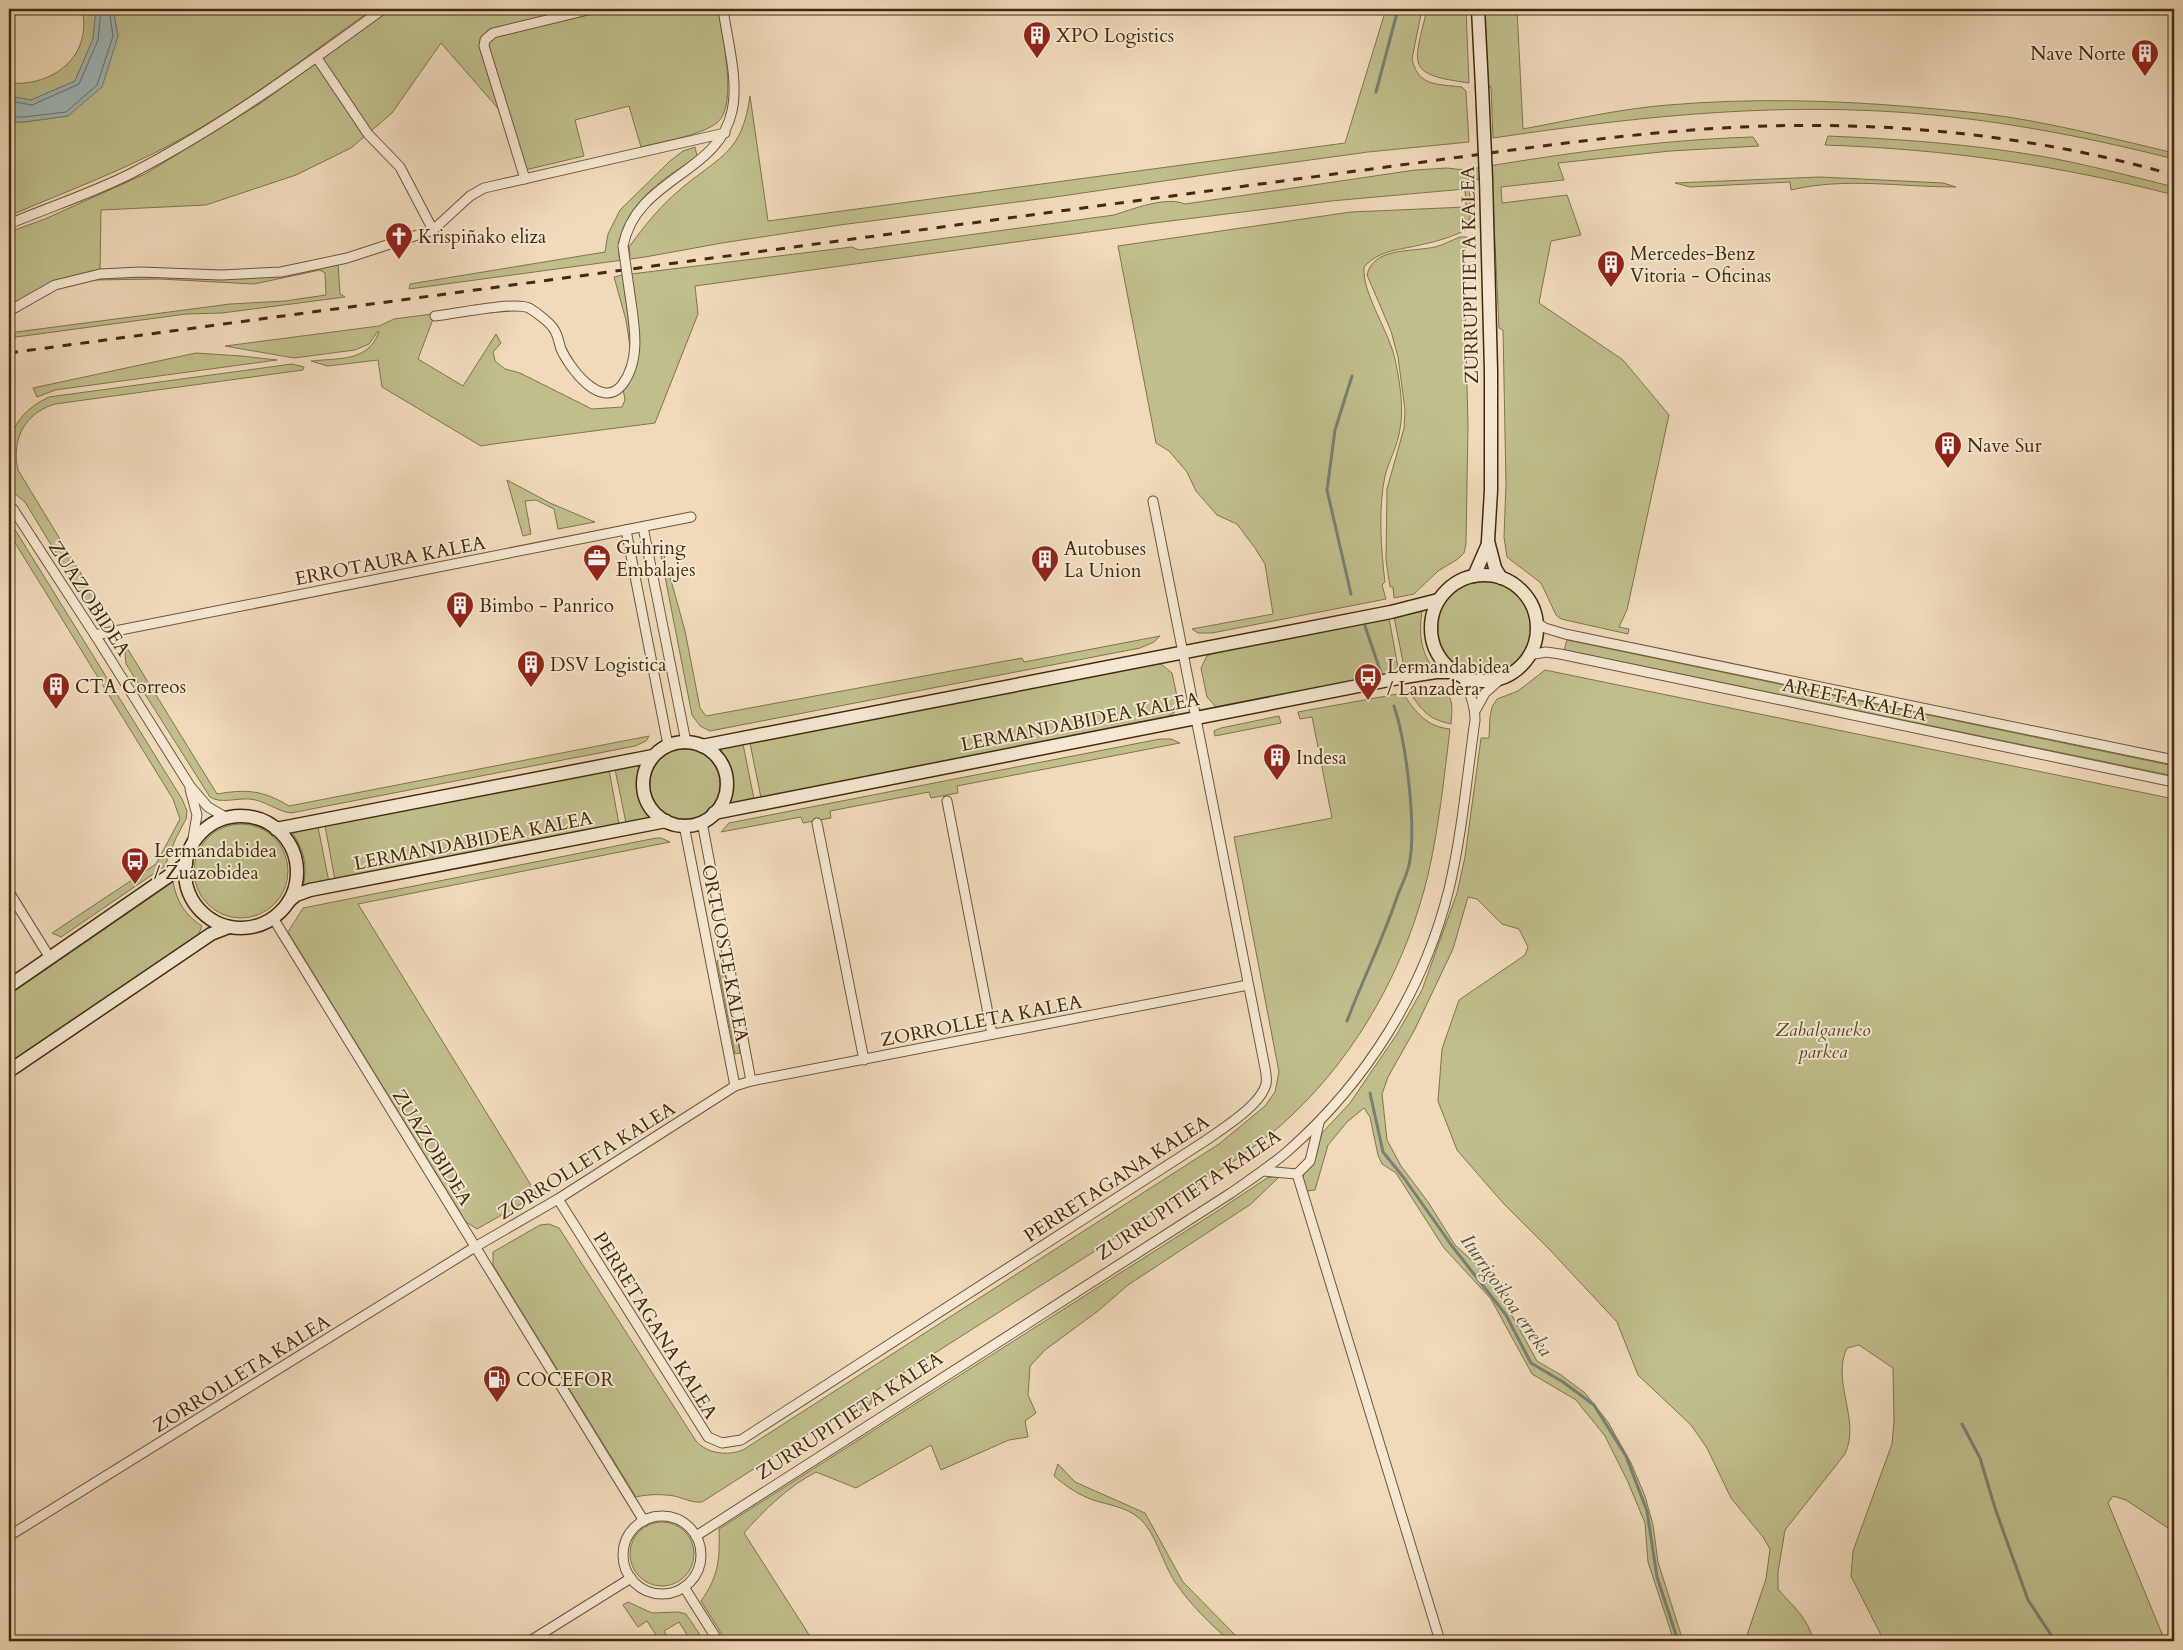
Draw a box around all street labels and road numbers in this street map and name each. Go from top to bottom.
street label: ZURRUPITIETA KALEA [1455,165,1485,384]
street label: ERROTAURA KALEA [293,530,488,592]
street label: ZUAZOBIDEA [42,536,136,662]
street label: AREETA KALEA [1780,672,1930,728]
street label: LERMANDABIDEA KALEA [959,686,1202,758]
street label: LERMANDABIDEA KALEA [352,805,595,877]
street label: ORTUOSTE KALEA [695,862,755,1045]
street label: ZORROLLETA KALEA [878,989,1084,1053]
street label: ZUAZOBIDEA [386,1084,479,1211]
street label: ZORROLLETA KALEA [493,1095,680,1226]
street label: PERRETAGANA KALEA [1019,1109,1215,1249]
street label: ZURRUPITIETA KALEA [1091,1123,1286,1266]
street label: PERRETAGANA KALEA [587,1227,724,1425]
street label: ZORROLLETA KALEA [148,1308,335,1439]
street label: ZURRUPITIETA KALEA [751,1345,948,1486]

